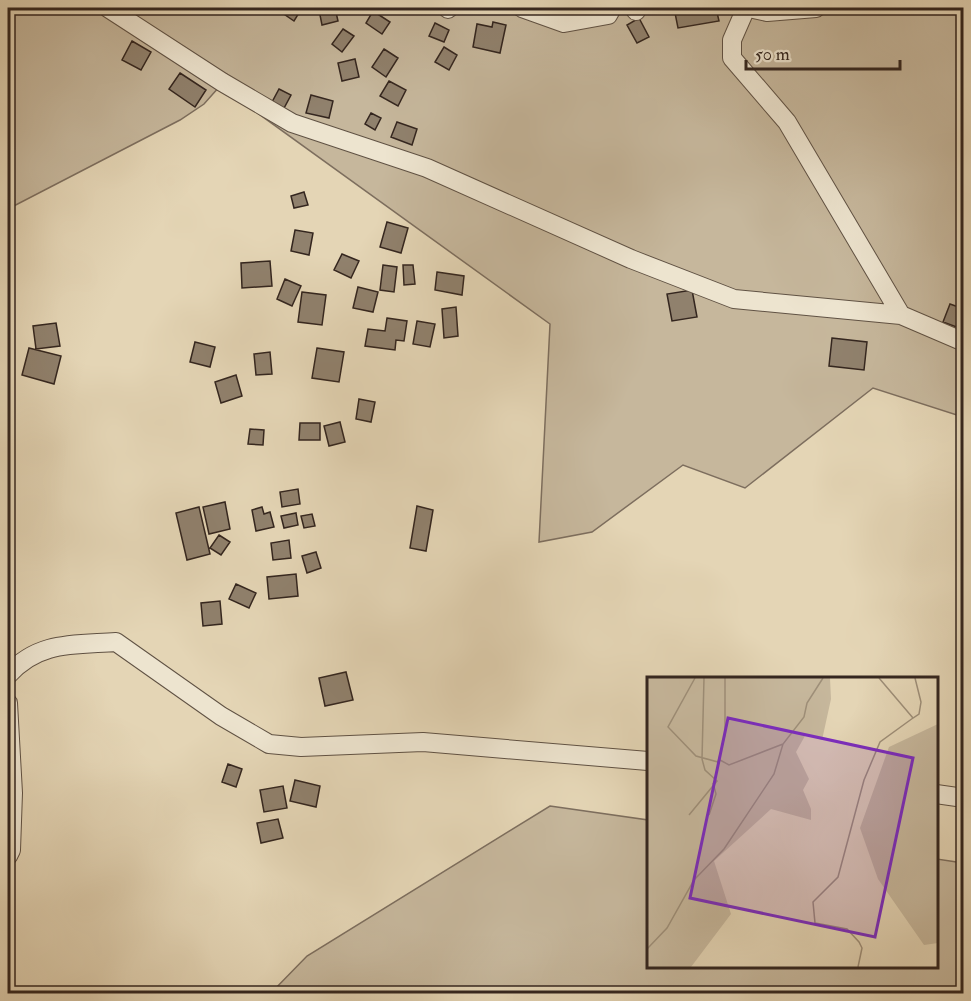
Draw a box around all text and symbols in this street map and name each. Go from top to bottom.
scale bar [746,33,900,71]
text: 50 m [755,43,790,66]
inset map [647,677,938,968]

